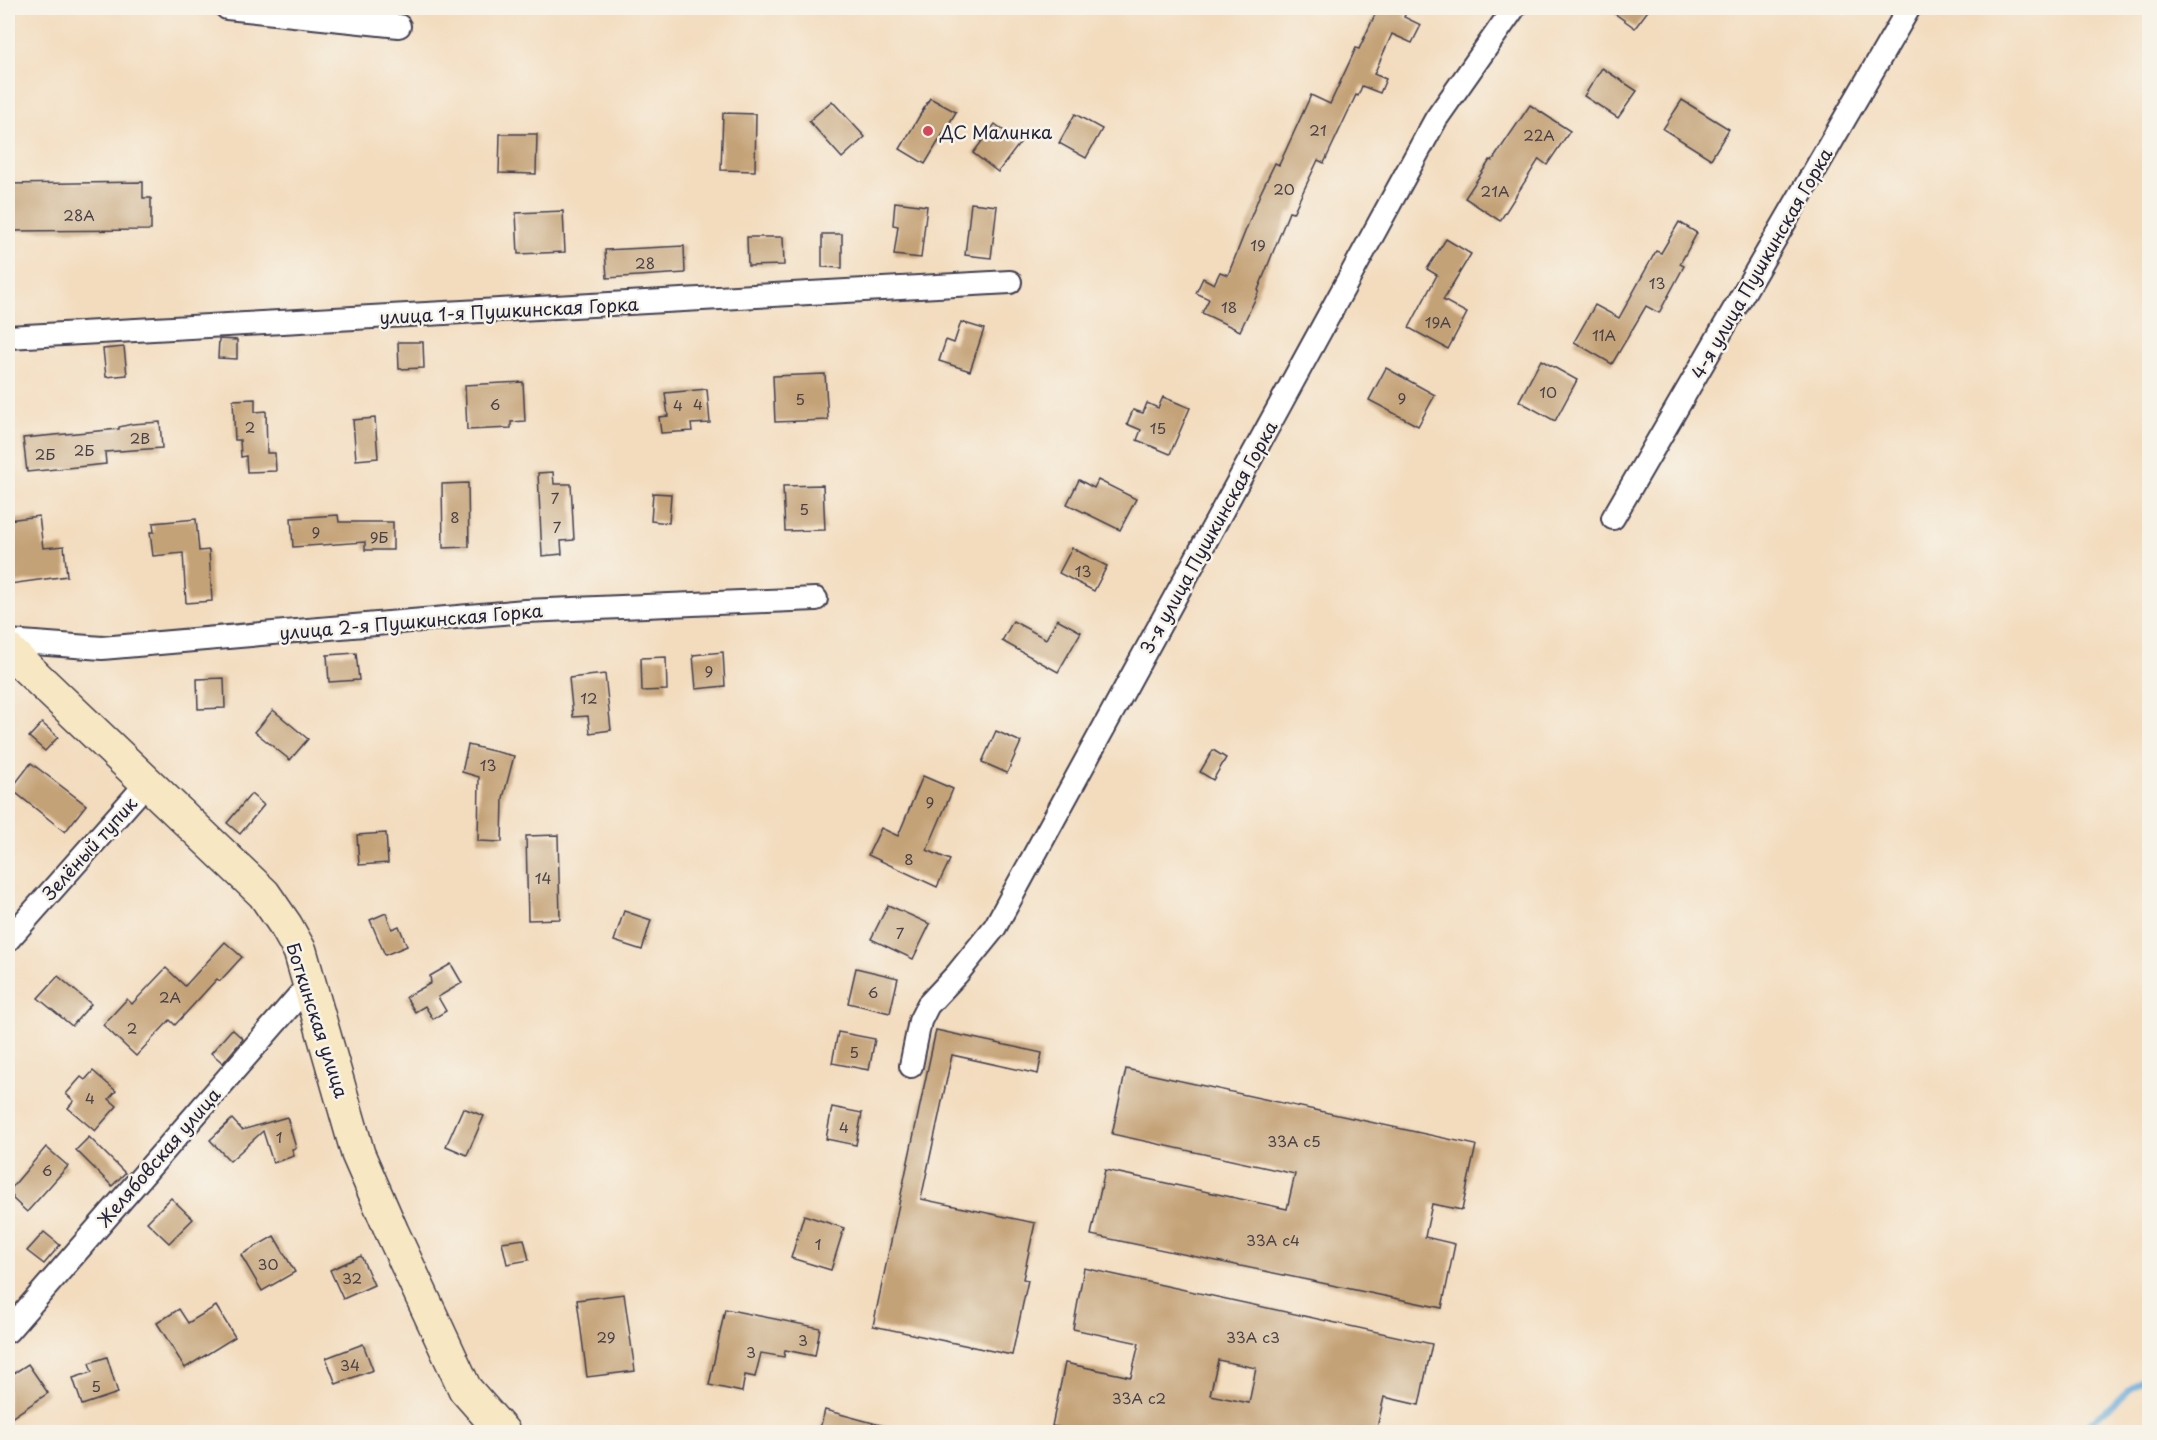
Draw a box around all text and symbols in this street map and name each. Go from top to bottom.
place label: ДС Малинка [939,118,1053,145]
house number: 21 [1309,118,1327,141]
house number: 22А [1523,123,1555,146]
marker: ДС Малинка [921,124,935,138]
street label: 4-я улица Пушкинская Горка [1684,142,1839,384]
house number: 20 [1273,177,1295,200]
house number: 21А [1481,179,1509,202]
house number: 28А [63,203,95,226]
house number: 19 [1250,233,1266,256]
house number: 28 [635,251,655,274]
house number: 13 [1649,271,1665,294]
street label: улица 1-я Пушкинская Горка [379,290,640,330]
house number: 18 [1221,295,1237,318]
house number: 19А [1425,310,1451,333]
house number: 11А [1592,323,1616,346]
house number: 10 [1539,380,1557,403]
house number: 9 [1398,386,1406,409]
house number: 5 [795,387,805,410]
house number: 6 [490,392,500,415]
house number: 4 [693,392,703,415]
house number: 4 [673,393,683,416]
house number: 2 [245,415,255,438]
street label: 3-я улица Пушкинская Горка [1132,415,1284,658]
house number: 15 [1150,416,1166,439]
house number: 2В [130,426,150,449]
house number: 2Б [74,438,94,461]
house number: 2Б [35,442,55,465]
house number: 7 [551,486,560,509]
house number: 5 [799,497,809,520]
house number: 8 [450,505,460,528]
house number: 7 [553,515,562,538]
house number: 9 [312,520,320,543]
house number: 9Б [370,525,389,548]
house number: 13 [1075,559,1091,582]
street label: улица 2-я Пушкинская Горка [278,596,545,646]
house number: 9 [705,659,713,682]
house number: 12 [580,686,598,709]
house number: 13 [480,753,496,776]
street label: Зелёный тупик [35,790,143,906]
house number: 9 [926,790,934,813]
house number: 8 [904,847,914,870]
house number: 14 [535,866,551,889]
house number: 7 [896,921,905,944]
street label: Боткинская улица [280,939,356,1102]
house number: 6 [868,980,878,1003]
house number: 2А [159,985,181,1008]
house number: 2 [127,1016,137,1039]
house number: 5 [849,1040,859,1063]
street label: Желябовская улица [90,1081,227,1233]
house number: 4 [85,1086,95,1109]
house number: 4 [839,1115,849,1138]
house number: 1 [276,1125,282,1148]
house number: 33А с5 [1267,1129,1321,1152]
house number: 6 [42,1158,52,1181]
house number: 33А с4 [1246,1228,1300,1251]
house number: 1 [815,1232,821,1255]
house number: 30 [258,1252,278,1275]
house number: 32 [342,1266,362,1289]
house number: 29 [596,1325,616,1348]
house number: 33А с3 [1226,1325,1280,1348]
house number: 3 [798,1328,808,1351]
house number: 3 [746,1340,756,1363]
house number: 34 [340,1353,360,1376]
house number: 5 [91,1374,101,1397]
house number: 33А с2 [1112,1386,1166,1409]

